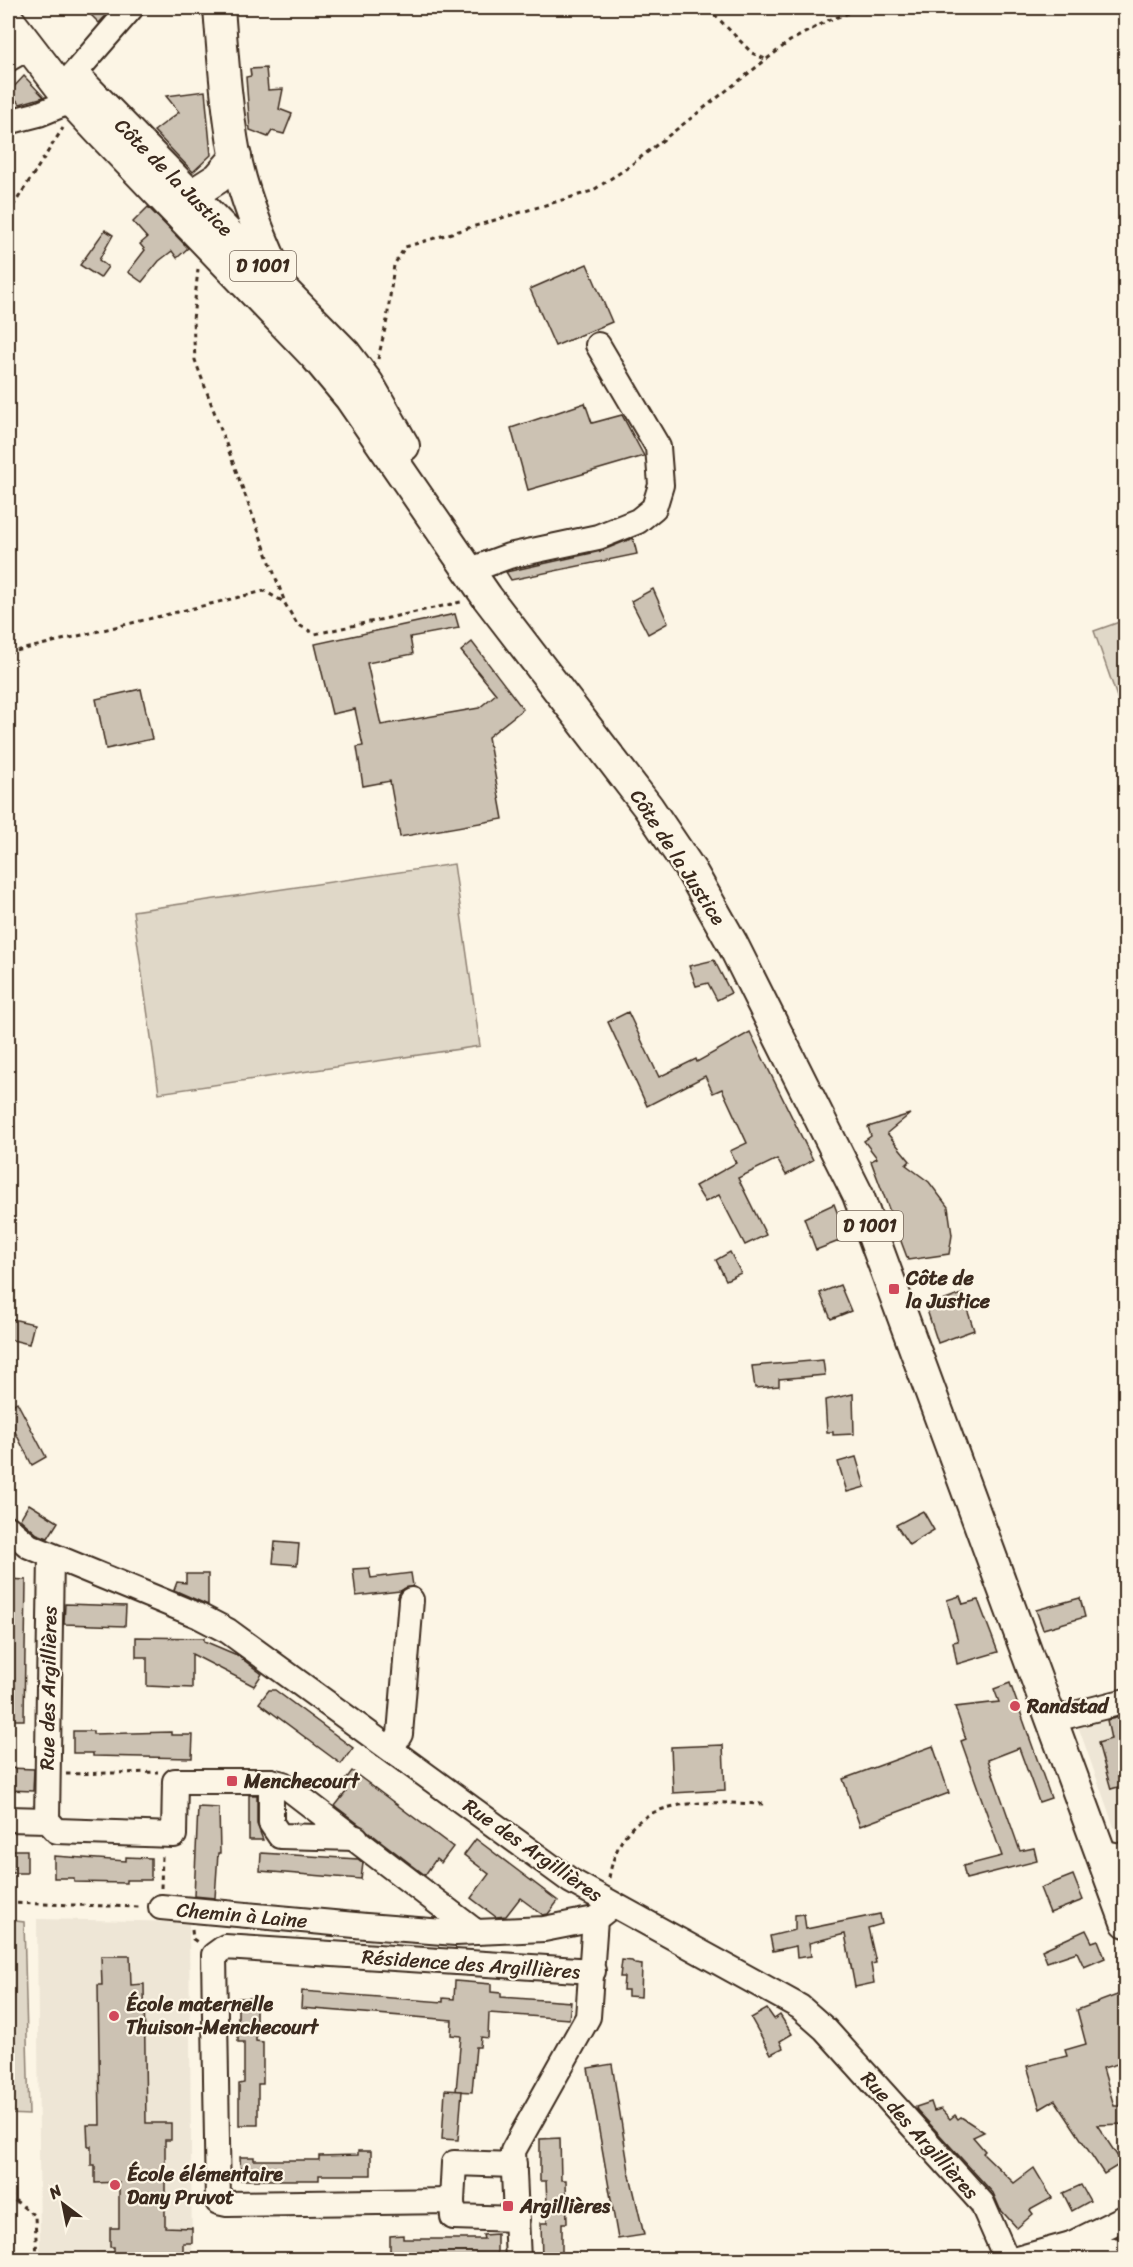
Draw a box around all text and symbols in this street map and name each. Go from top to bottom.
street label: Côte de la Justice [106,109,242,245]
road number: D 1001 [230,251,296,281]
street label: Côte de la Justice [620,782,735,933]
road number: D 1001 [837,1211,903,1241]
place label: Côte de la Justice [905,1261,991,1319]
marker: Côte de la Justice [887,1282,901,1296]
street label: Rue des Argillières [30,1605,67,1770]
place label: Randstad [1026,1689,1109,1724]
marker: Randstad [1008,1699,1022,1713]
place label: Menchecourt [243,1764,361,1799]
marker: Menchecourt [225,1774,239,1788]
street label: Rue des Argillières [455,1789,611,1912]
street label: Chemin à Laine [175,1892,309,1939]
street label: Résidence des Argillières [361,1939,582,1990]
place label: École maternelle Thuison-Menchecourt [126,1987,320,2045]
marker: École maternelle Thuison-Menchecourt [107,2009,121,2023]
street label: Rue des Argillières [852,2063,988,2209]
place label: École élémentaire Dany Pruvot [127,2157,283,2215]
north arrow [33,2174,93,2234]
text: N [42,2176,68,2207]
marker: École élémentaire Dany Pruvot [108,2178,122,2192]
place label: Argillières [519,2189,611,2224]
marker: Argillières [501,2199,515,2213]

